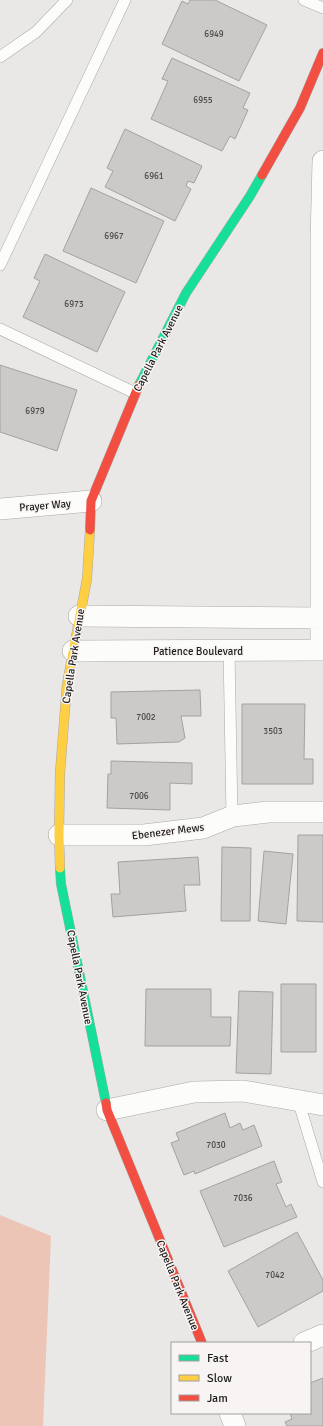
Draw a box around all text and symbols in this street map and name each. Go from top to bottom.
house number: 6949 [204,29,224,40]
house number: 6955 [193,95,213,106]
house number: 6961 [144,171,164,182]
house number: 6967 [104,231,124,242]
house number: 6973 [64,299,84,310]
street label: Capella Park Avenue [131,303,186,394]
house number: 6979 [25,406,45,417]
street label: Prayer Way [19,497,72,514]
street label: Capella Park Avenue [60,608,87,704]
street label: Patience Boulevard [153,645,243,658]
house number: 7002 [136,712,156,723]
house number: 3503 [263,726,283,737]
house number: 7006 [129,791,149,802]
street label: Ebenezer Mews [131,821,205,842]
street label: Capella Park Avenue [64,929,95,1025]
house number: 7030 [206,1140,226,1151]
house number: 7036 [233,1193,253,1204]
street label: Capella Park Avenue [154,1238,202,1332]
house number: 7042 [265,1270,285,1281]
legend [171,1342,311,1414]
text: Fast [207,1351,228,1366]
text: Slow [207,1371,232,1386]
text: Jam [207,1391,228,1406]

